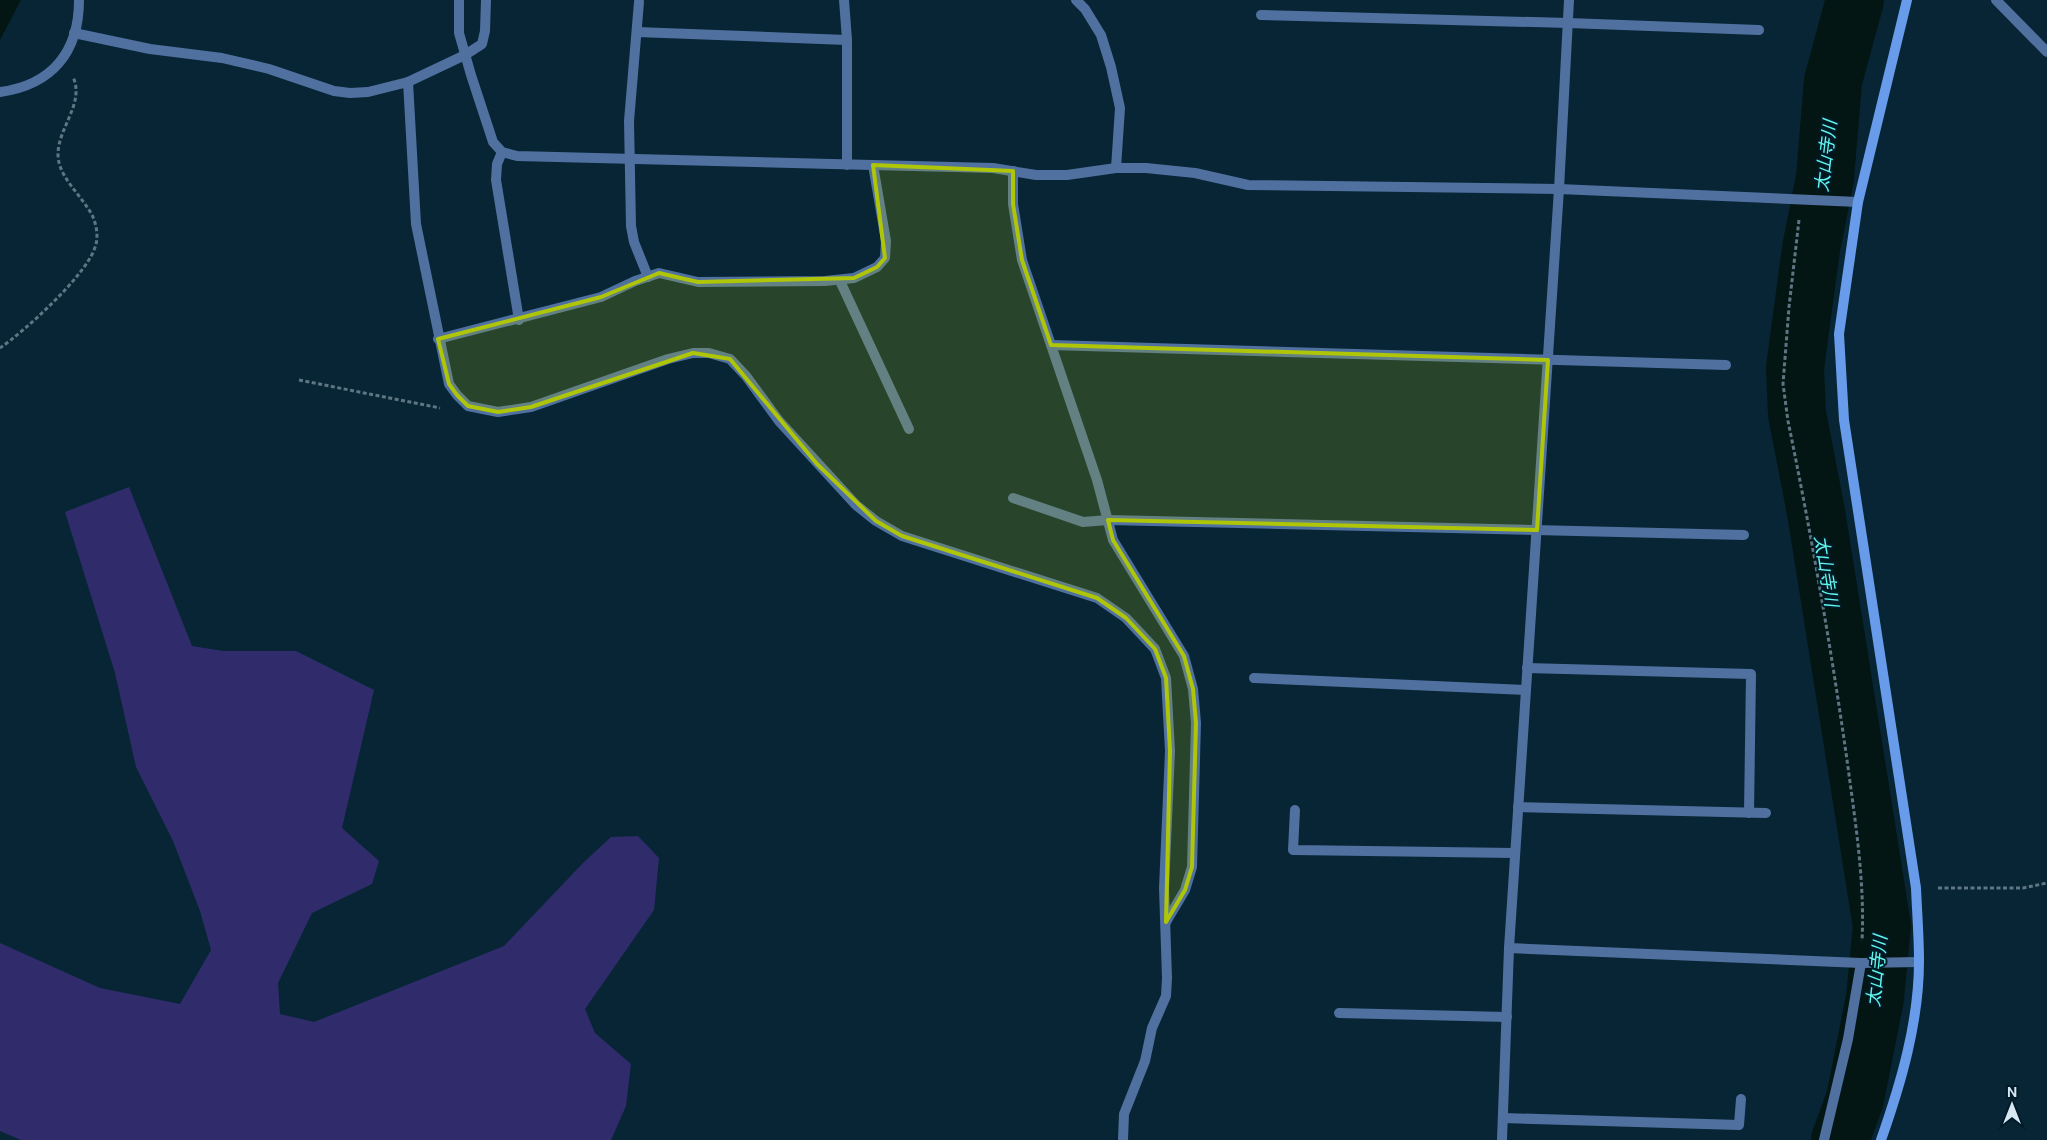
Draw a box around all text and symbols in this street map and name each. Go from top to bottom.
water label: 太山寺川 [1810,117,1843,193]
water label: 太山寺川 [1809,534,1844,610]
water label: 太山寺川 [1861,932,1893,1008]
north arrow [1987,1080,2037,1130]
text: N [2007,1083,2017,1101]

